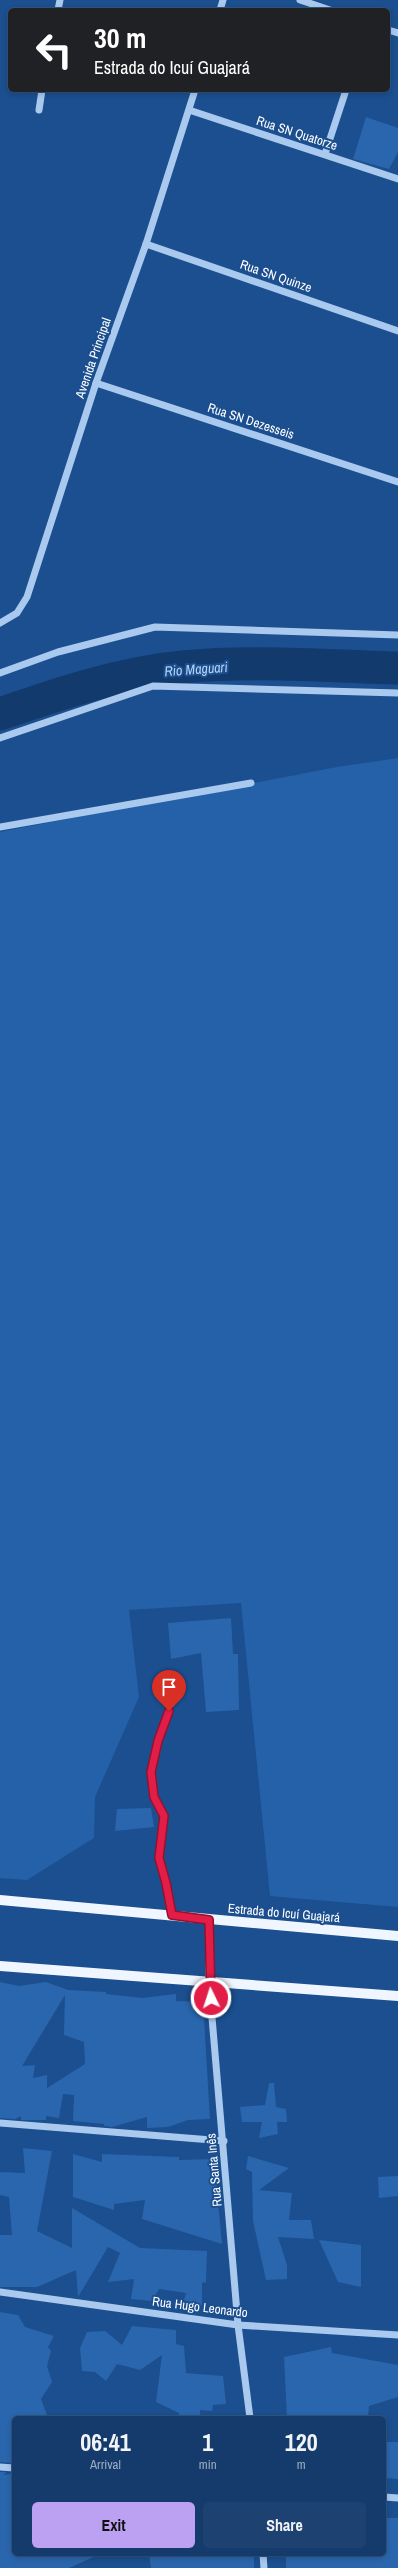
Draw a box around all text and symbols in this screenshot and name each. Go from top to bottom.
text: 30 m [94,19,146,57]
icon: left [28,24,80,76]
text: Estrada do Icuí Guajará [94,55,250,80]
street label: Rua SN Quatorze [254,112,340,154]
street label: Rua SN Quinze [238,256,314,296]
street label: Avenida Principal [71,316,115,401]
street label: Rua SN Dezesseis [206,399,296,443]
water label: Rio Maguari [164,658,229,680]
pin [152,1670,186,1711]
icon: arrive [158,1676,180,1698]
street label: Estrada do Icuí Guajará [227,1900,341,1926]
position arrow [190,1977,232,2019]
street label: Rua Santa Inês [202,2133,226,2207]
street label: Rua Hugo Leonardo [151,2293,249,2321]
text: 06:41 [80,2426,131,2458]
text: 1 [202,2426,213,2458]
text: 120 [285,2426,318,2458]
text: Arrival [90,2456,121,2473]
text: min [199,2456,217,2473]
text: m [297,2456,306,2473]
button: Exit [32,2502,195,2548]
button: Share [203,2502,366,2548]

